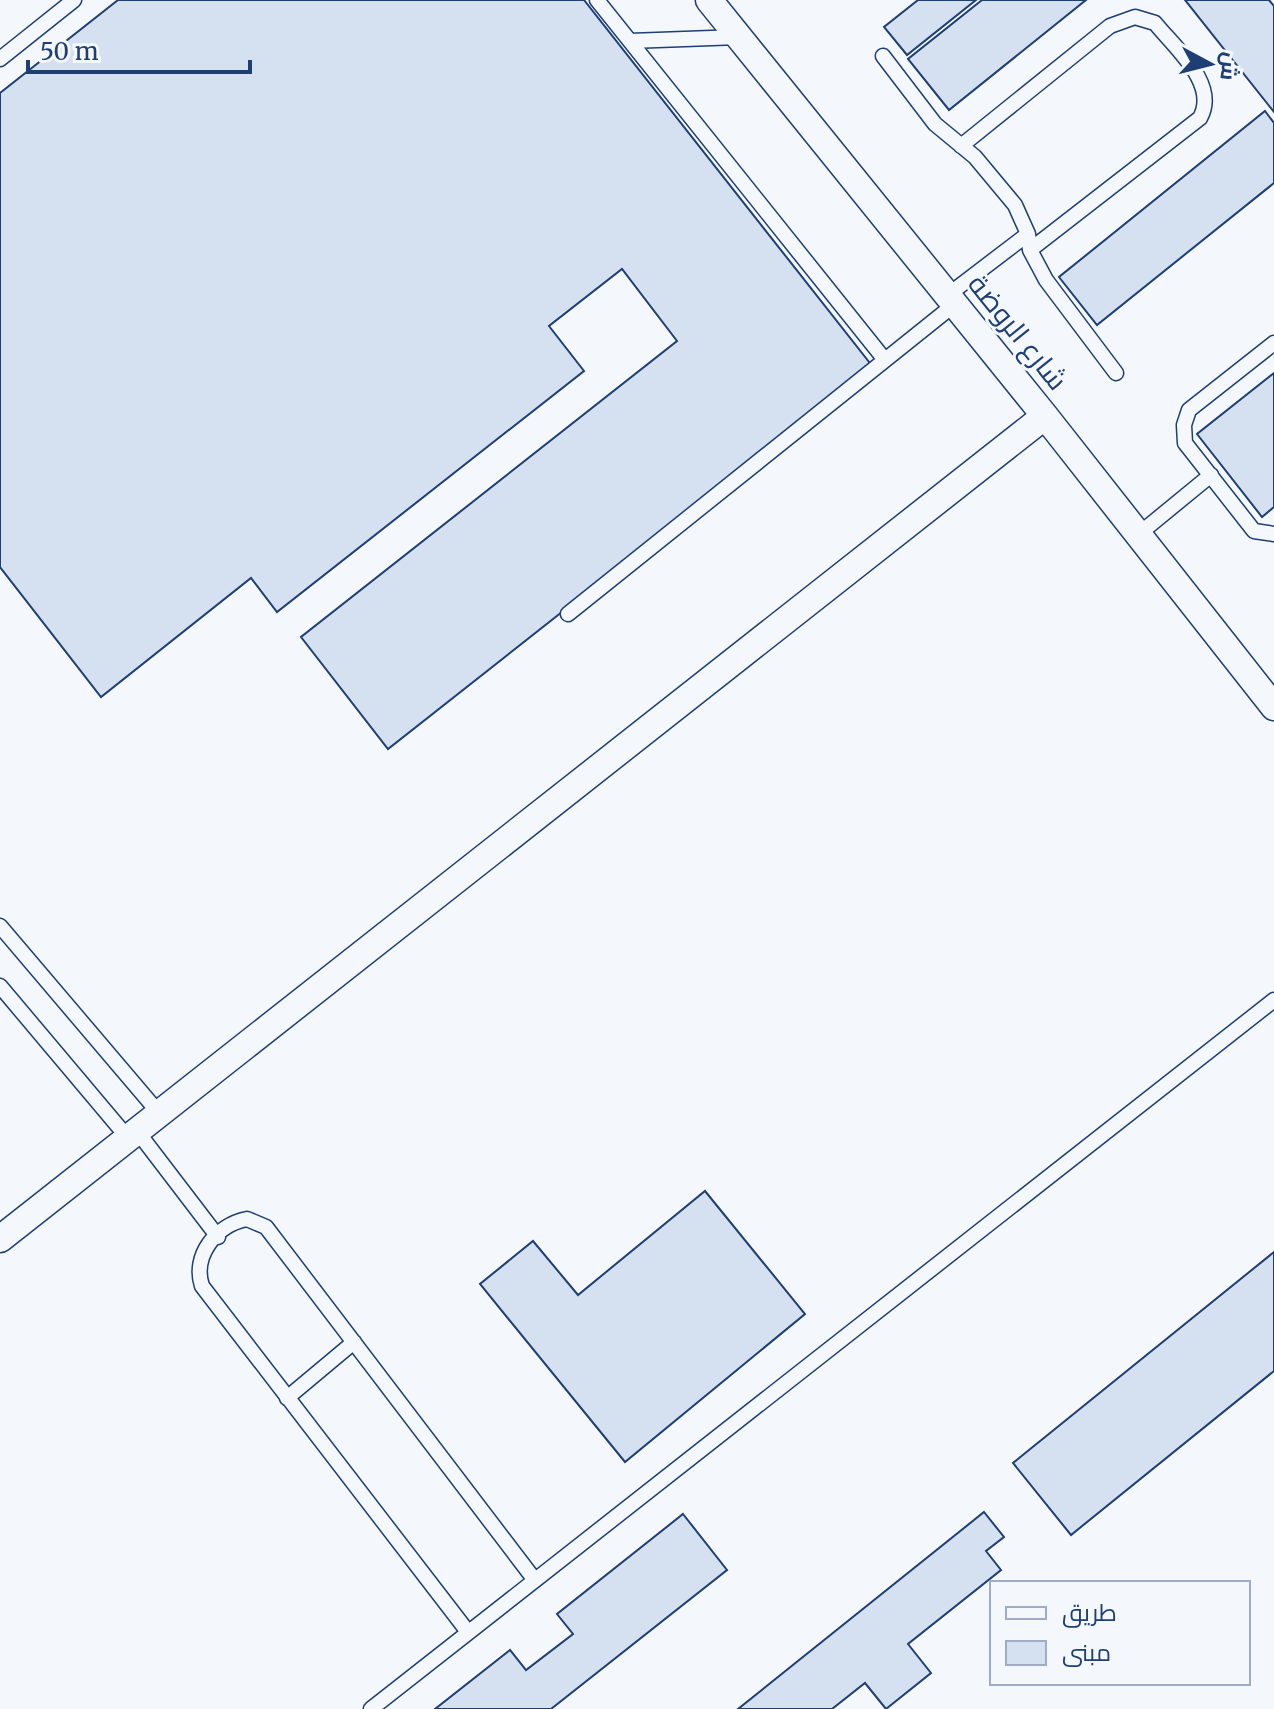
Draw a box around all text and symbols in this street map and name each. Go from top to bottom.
scale bar [28,24,250,74]
north arrow [1170,24,1250,104]
text: 50 m [40,36,99,67]
text: ش [1214,51,1245,82]
street label: شارع الروضة [960,267,1076,398]
legend [990,1581,1250,1685]
text: طريق [1062,1597,1117,1628]
text: مبنى [1062,1637,1111,1668]

